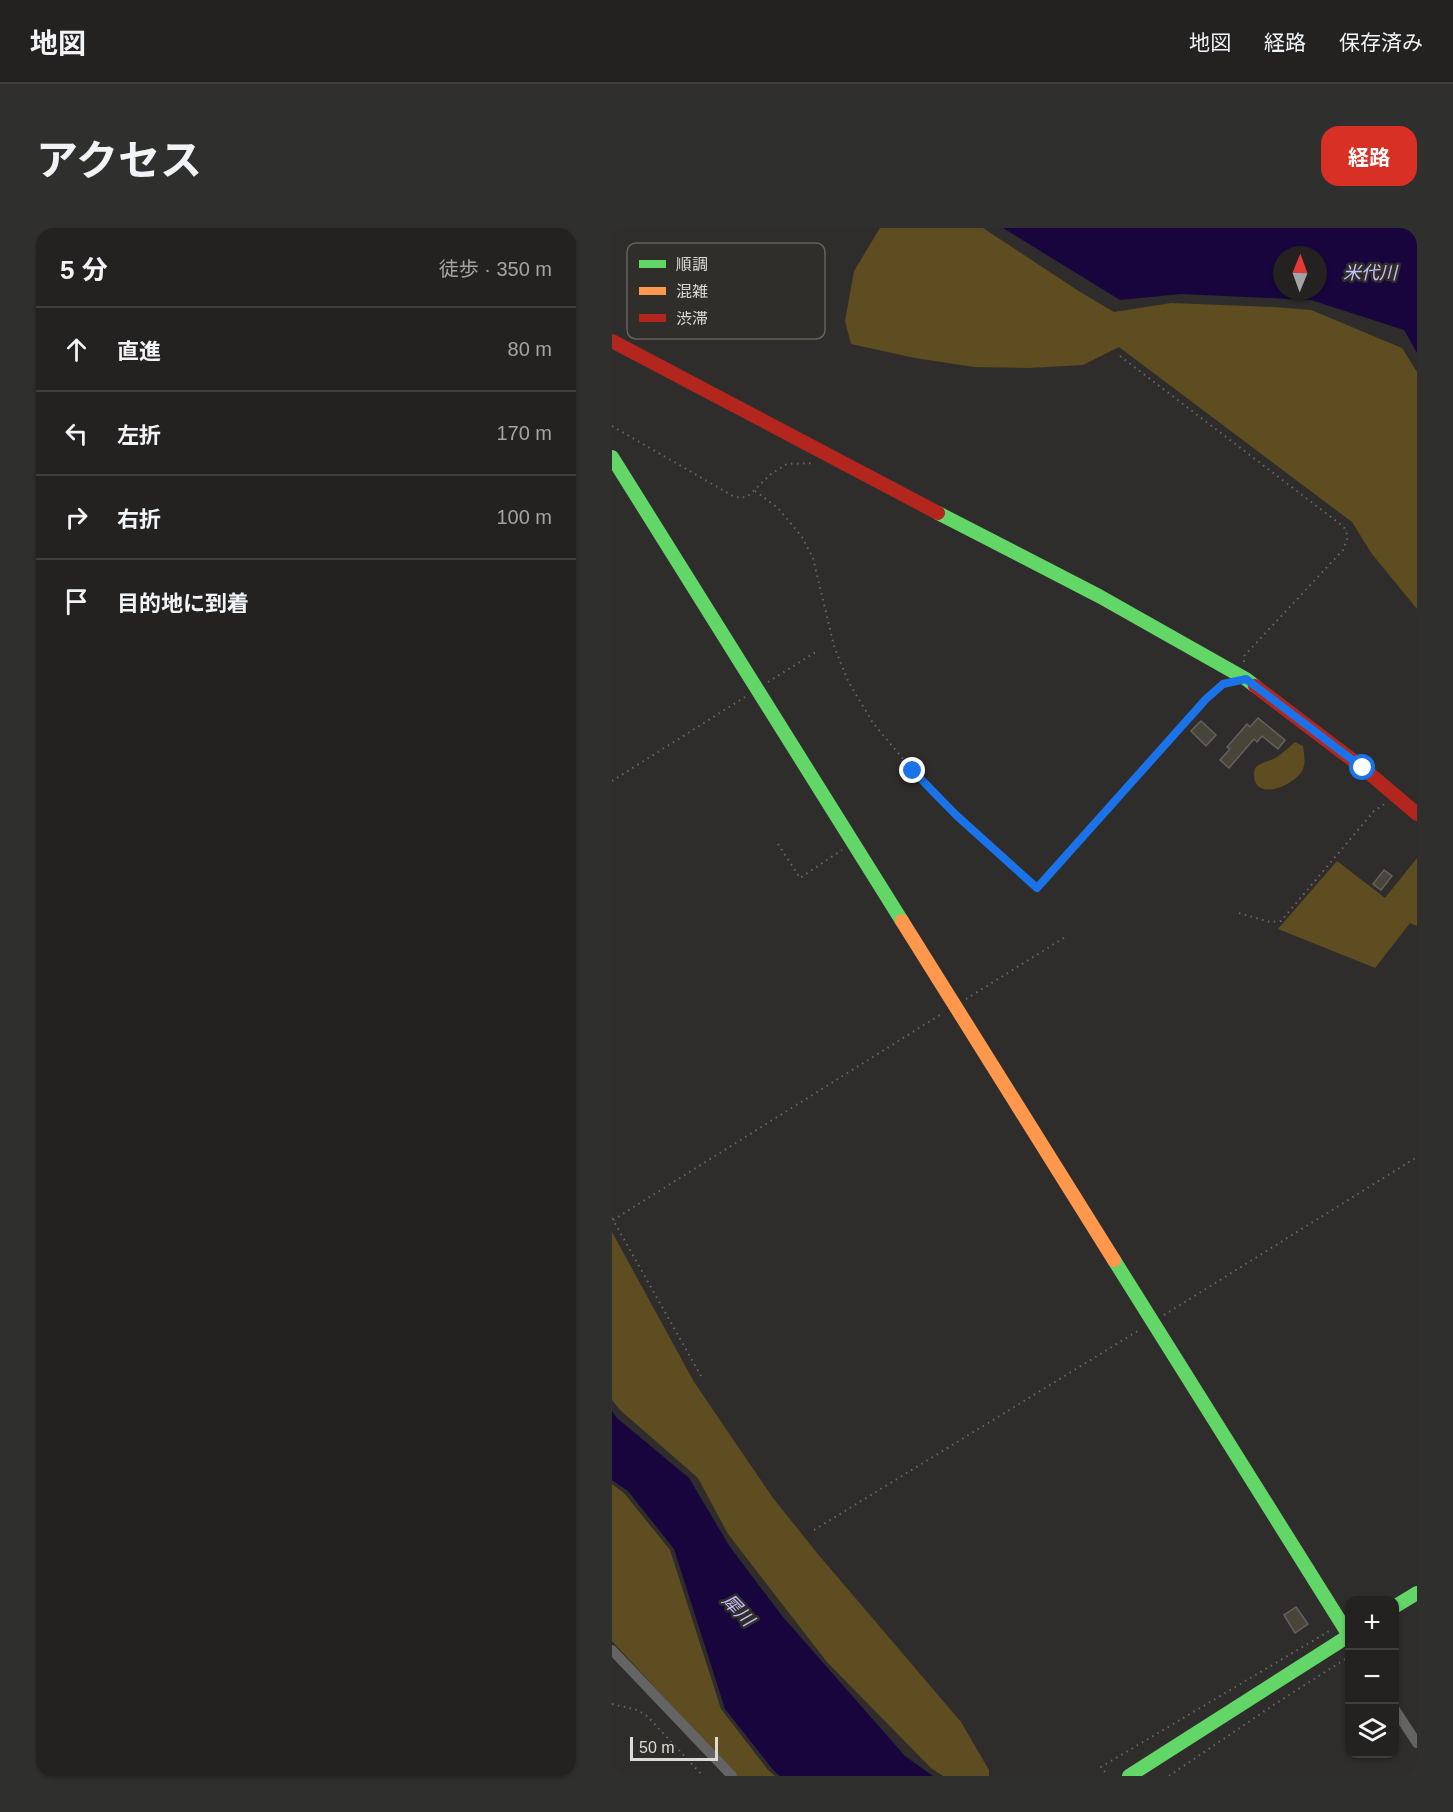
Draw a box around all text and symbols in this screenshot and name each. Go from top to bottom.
text: 地図 [30,28,86,59]
text: 地図 [1189,31,1231,54]
text: 経路 [1264,31,1306,54]
text: 保存済み [1339,31,1423,54]
button: 経路 [1321,126,1417,186]
text: アクセス [36,137,202,184]
legend [627,243,825,339]
north arrow [1273,246,1327,300]
text: 5 分 [60,255,108,285]
text: 順調 [676,256,708,273]
text: 徒歩 · 350 m [439,258,552,280]
water label: 米代川 [1343,263,1399,283]
text: 混雑 [676,283,708,300]
text: 渋滞 [676,310,708,327]
icon: ahead [60,333,93,366]
text: 80 m [508,338,552,360]
text: 直進 [117,339,161,364]
icon: left [60,417,93,450]
text: 170 m [496,422,552,444]
text: 左折 [117,423,161,448]
icon: right [60,501,93,534]
text: 100 m [496,506,552,528]
text: 右折 [117,507,161,532]
icon: arrive [60,585,93,618]
text: 目的地に到着 [117,591,249,616]
route start [1349,754,1375,780]
route end [899,757,925,783]
water label: 犀川 [718,1590,759,1631]
map controls [1345,1596,1399,1758]
button: + [1345,1596,1399,1650]
button: − [1345,1650,1399,1704]
button: layers [1345,1704,1399,1758]
scale bar [630,1734,718,1762]
text: 50 m [639,1739,675,1756]

